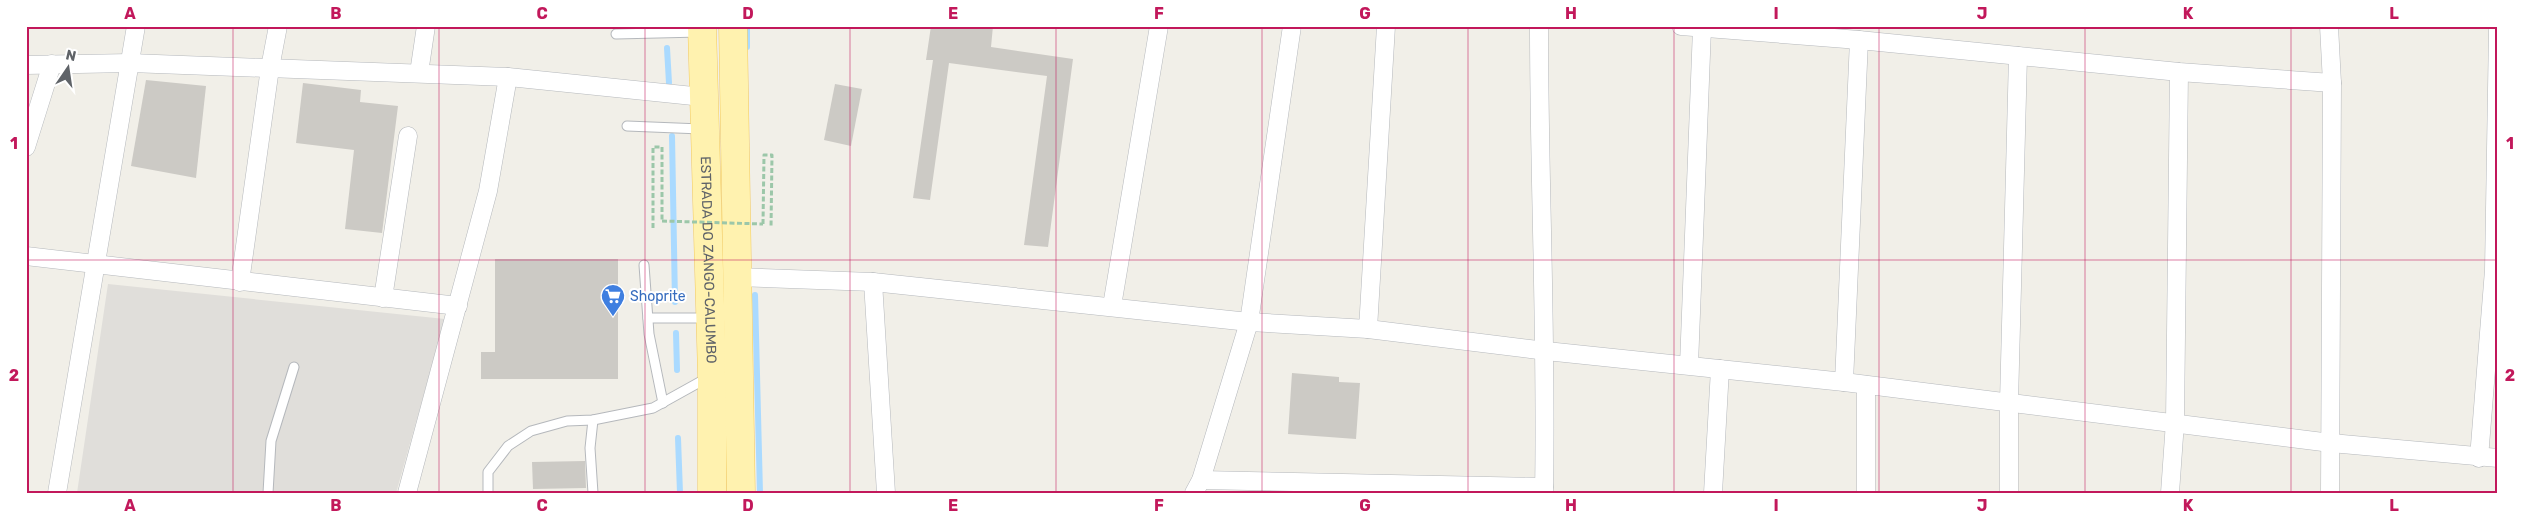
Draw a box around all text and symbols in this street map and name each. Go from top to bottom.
text: A [124,4,136,23]
text: B [330,4,342,23]
text: C [536,4,548,23]
text: D [742,4,754,23]
text: E [948,4,958,23]
text: F [1154,4,1164,23]
text: G [1359,4,1371,23]
text: H [1565,4,1577,23]
text: I [1773,4,1779,23]
text: J [1977,4,1987,23]
text: K [2183,4,2194,23]
text: L [2389,4,2399,23]
north arrow [42,42,92,92]
text: N [64,46,78,65]
text: 1 [10,134,18,153]
text: 1 [2506,134,2514,153]
street label: ESTRADA DO ZANGO-CALUMBO [697,156,720,364]
supermarket icon: Shoprite [600,283,626,317]
place label: Shoprite [630,288,686,305]
text: 2 [9,366,19,385]
text: 2 [2505,366,2515,385]
text: A [124,496,136,515]
text: B [330,496,342,515]
text: C [536,496,548,515]
text: D [742,496,754,515]
text: E [948,496,958,515]
text: F [1154,496,1164,515]
text: G [1359,496,1371,515]
text: H [1565,496,1577,515]
text: I [1773,496,1779,515]
text: J [1977,496,1987,515]
text: K [2183,496,2194,515]
text: L [2389,496,2399,515]

